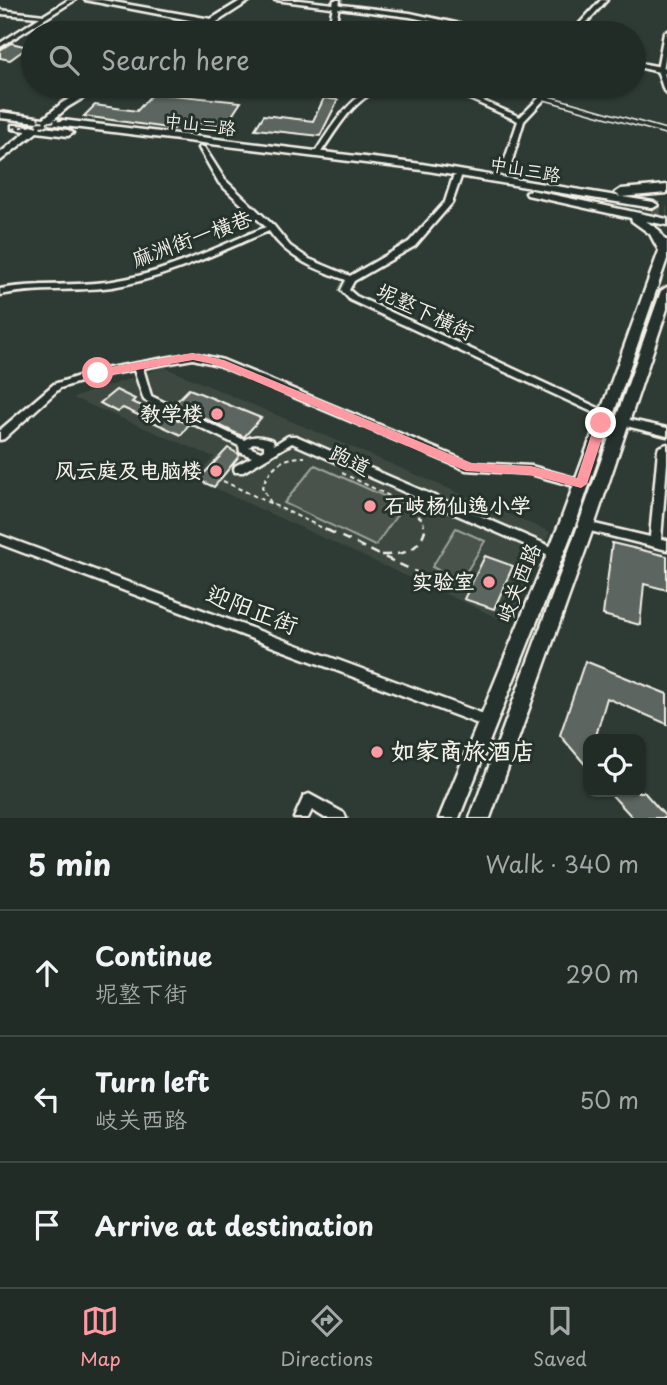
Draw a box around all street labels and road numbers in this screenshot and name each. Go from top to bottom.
street label: 中山二路 [163,106,238,141]
street label: 中山三路 [487,149,563,188]
street label: 麻洲街一橫巷 [127,201,256,274]
street label: 坭墪下橫街 [372,273,480,347]
street label: 跑道 [325,436,377,483]
street label: 岐关西路 [487,537,548,627]
street label: 迎阳正街 [201,574,304,642]

